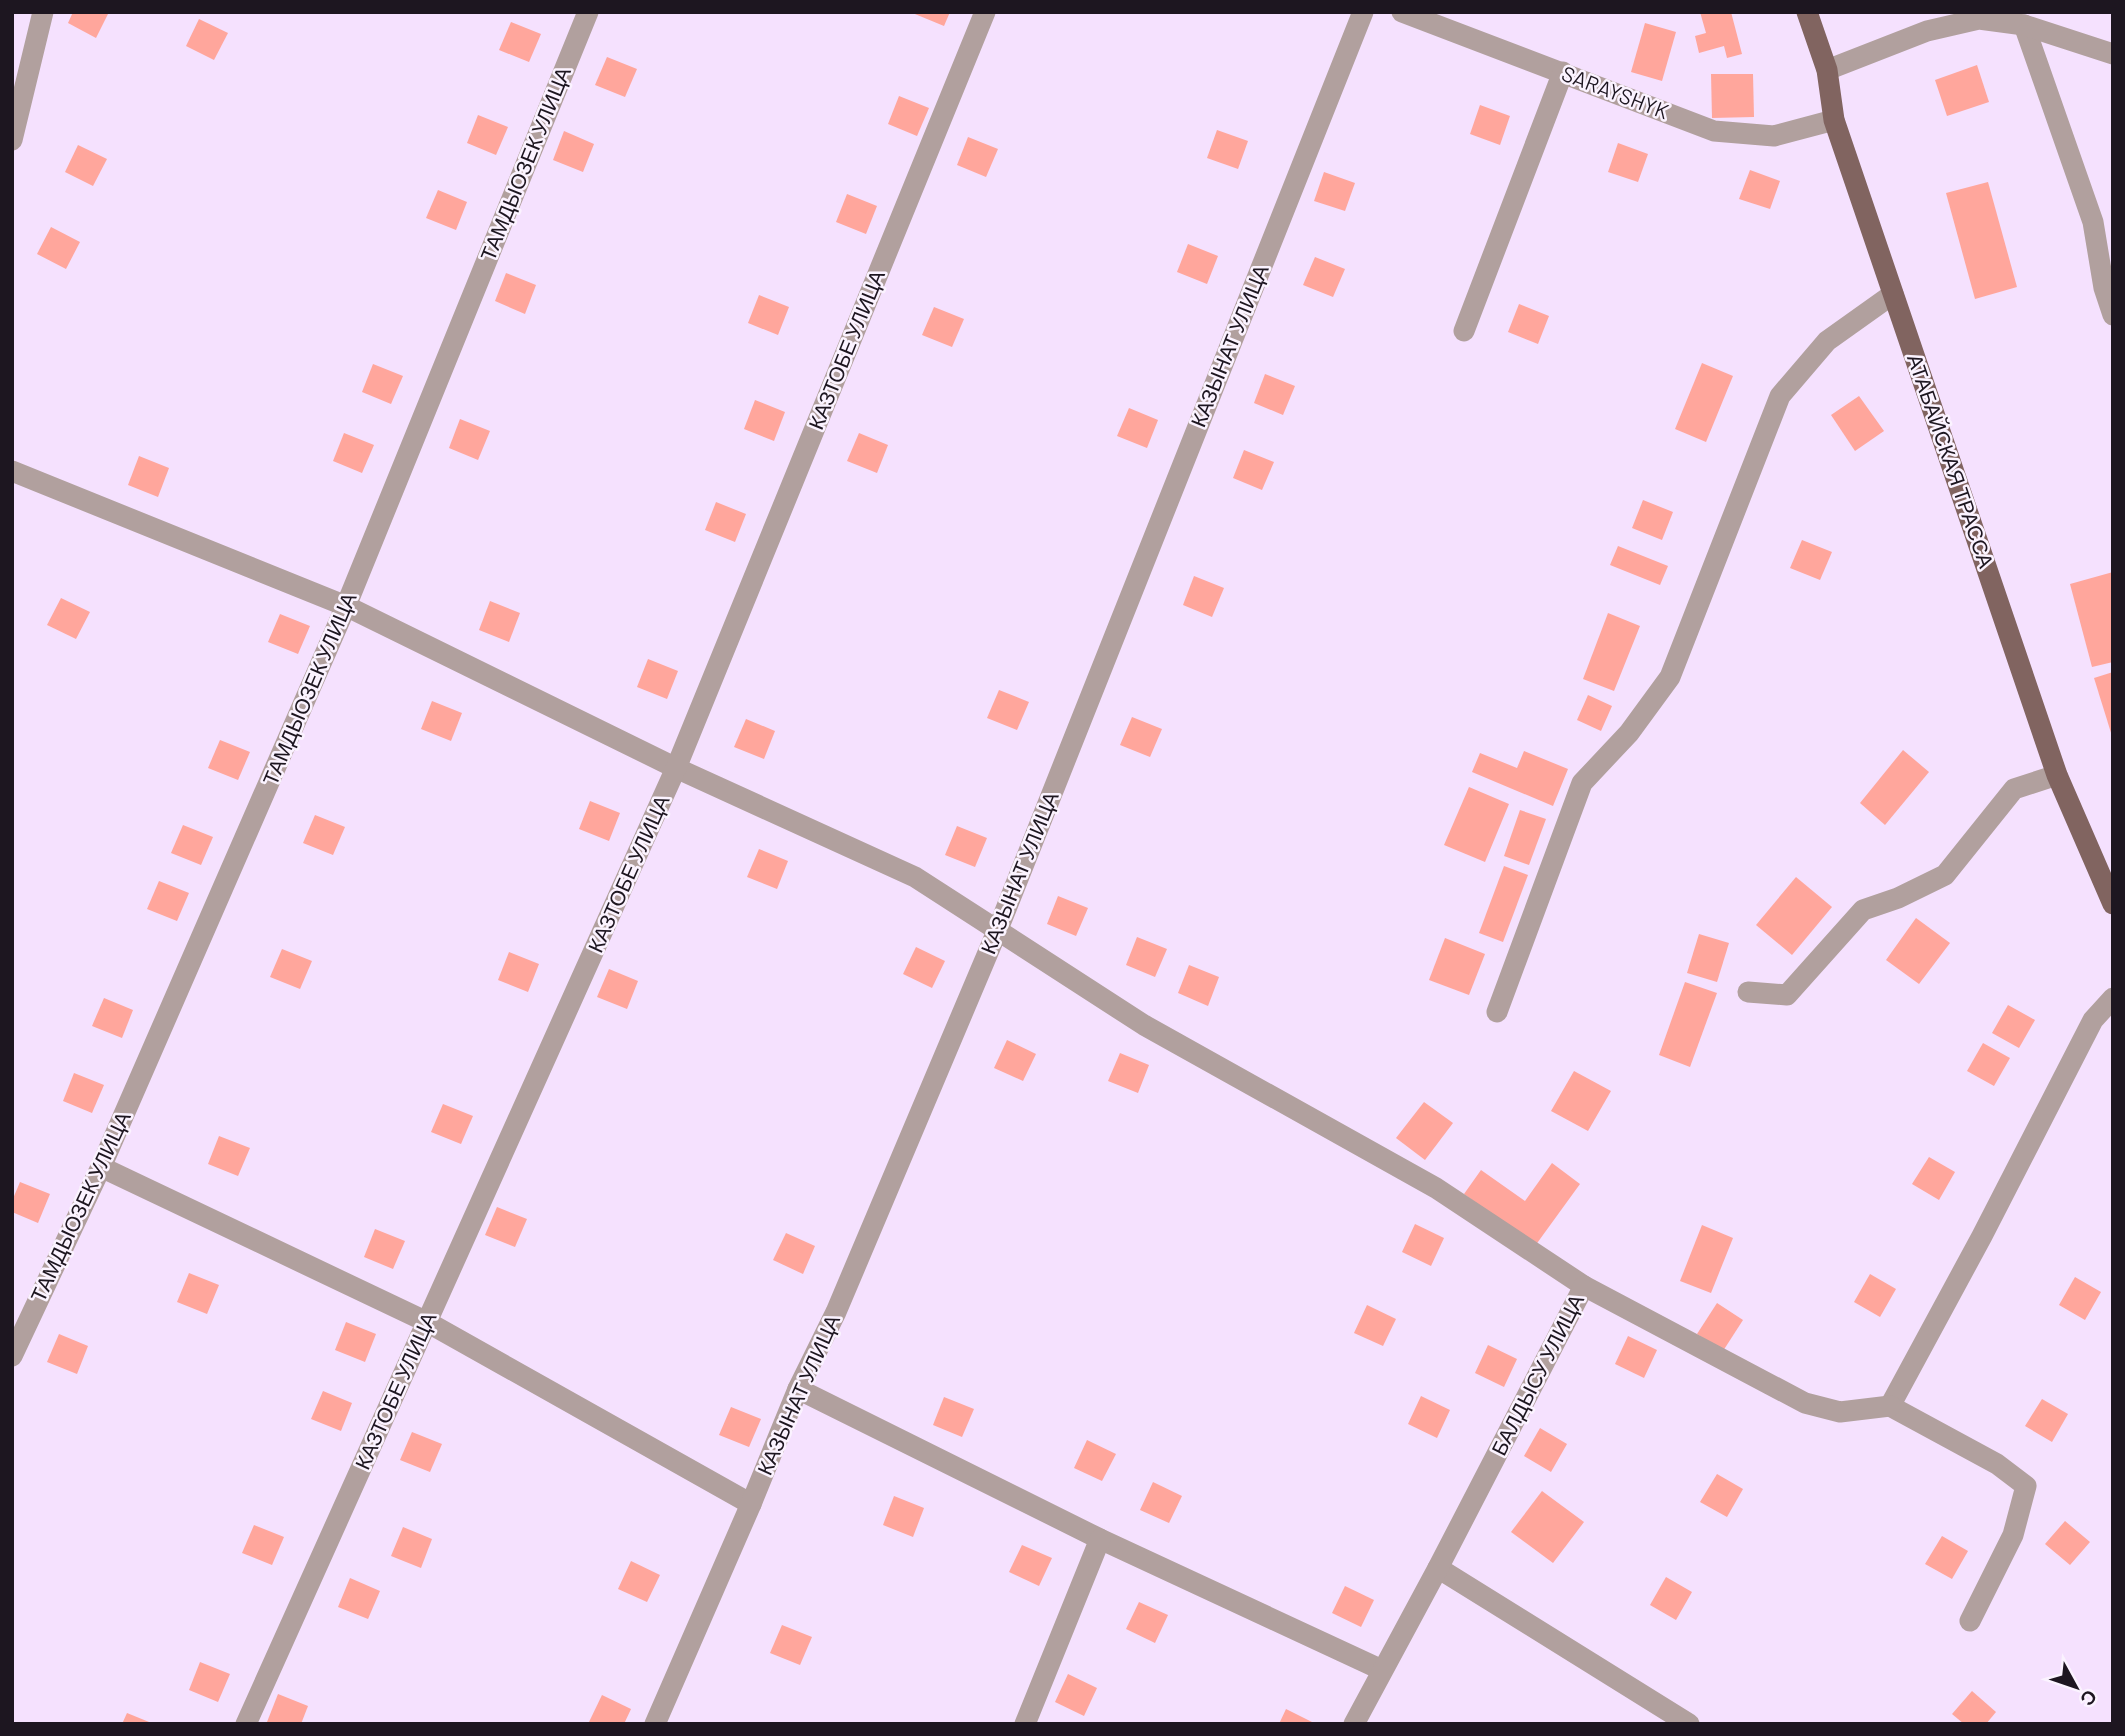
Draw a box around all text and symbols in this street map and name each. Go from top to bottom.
street label: SARAYSHYK [1559,60,1673,123]
street label: ТАМДЫОЗЕК УЛИЦА [474,63,575,264]
street label: КАЗЫНАТ УЛИЦА [1185,261,1273,430]
street label: КАЗТОБЕ УЛИЦА [802,266,889,433]
street label: АТАБАЙСКАЯ ТРАССА [1903,350,2000,571]
street label: ТАМДЫОЗЕК УЛИЦА [257,588,361,789]
street label: КАЗЫНАТ УЛИЦА [975,788,1063,957]
street label: КАЗТОБЕ УЛИЦА [582,791,674,956]
street label: ТАМДЫОЗЕК УЛИЦА [25,1107,135,1305]
street label: БАЛДЫСУ УЛИЦА [1485,1290,1588,1459]
street label: КАЗТОБЕ УЛИЦА [349,1308,441,1473]
street label: КАЗЫНАТ УЛИЦА [751,1310,844,1478]
north arrow [2041,1652,2111,1722]
text: С [2076,1686,2103,1711]

